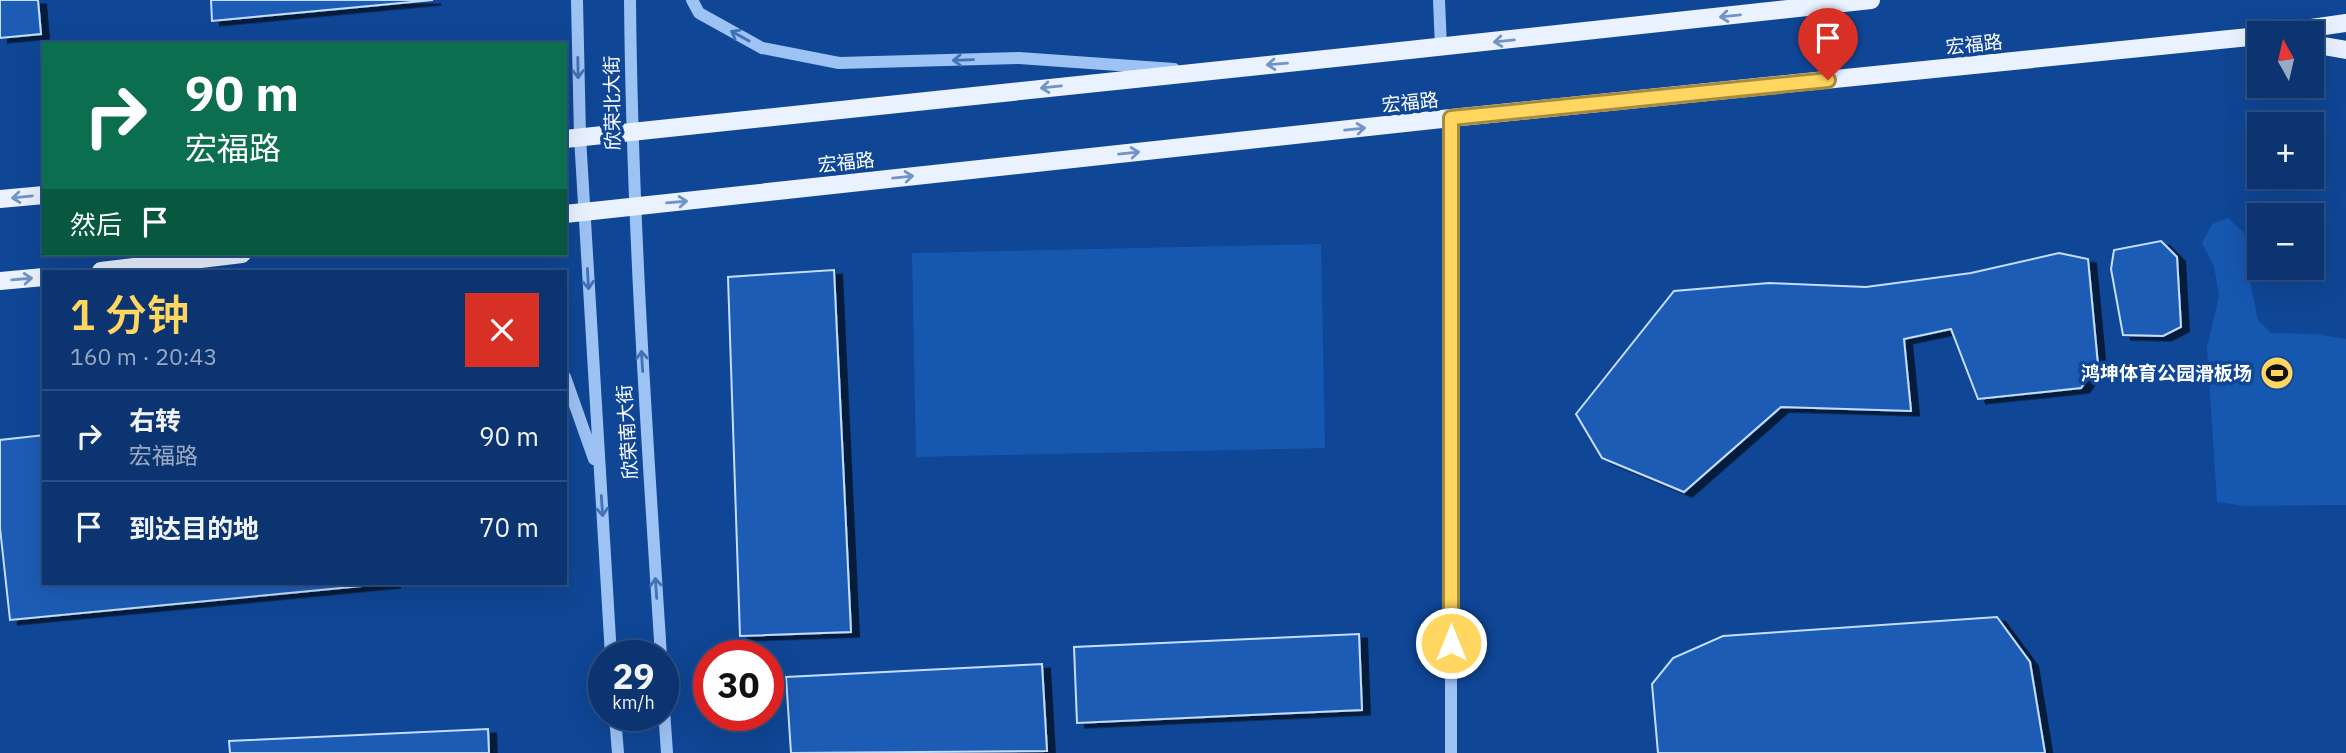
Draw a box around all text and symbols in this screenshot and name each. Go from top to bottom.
pin [1798,8,1858,80]
one-way arrow [1719,9,1742,22]
icon: arrive [1809,19,1847,57]
north arrow [2247,21,2324,98]
map controls [2247,21,2324,280]
one-way arrow [731,29,751,43]
street label: 宏福路 [1944,29,2004,59]
one-way arrow [1493,35,1515,48]
one-way arrow [952,53,975,67]
street label: 欣荣北大街 [599,55,625,151]
one-way arrow [571,56,585,79]
one-way arrow [1266,58,1289,71]
text: 90 m [185,61,299,124]
icon: right [70,70,161,161]
one-way arrow [1040,81,1063,94]
street label: 宏福路 [1380,87,1440,117]
button: + [2247,112,2324,189]
one-way arrow [1343,122,1366,135]
text: 宏福路 [185,127,281,169]
one-way arrow [1117,146,1140,159]
street label: 宏福路 [816,147,876,177]
one-way arrow [891,171,914,184]
one-way arrow [11,191,34,204]
one-way arrow [665,195,687,208]
icon: arrive [136,203,174,241]
button: − [2247,203,2324,280]
text: 然后 [70,207,122,241]
one-way arrow [582,268,595,291]
one-way arrow [10,272,33,285]
text: 1 分钟 [70,287,189,342]
button: close [465,293,539,367]
text: 160 m · 20:43 [70,341,217,371]
one-way arrow [635,350,648,373]
sports icon: 鸿坤体育公园滑板场 [2258,354,2296,392]
place label: 鸿坤体育公园滑板场 [2081,361,2252,385]
street label: 欣荣南大街 [612,384,642,480]
text: 右转 [129,403,181,437]
icon: right [70,417,108,455]
text: 90 m [479,419,539,453]
text: 宏福路 [129,440,198,470]
one-way arrow [595,495,608,518]
icon: arrive [70,508,108,546]
text: 70 m [479,510,539,544]
text: 到达目的地 [129,511,259,545]
one-way arrow [650,577,663,600]
position arrow [1414,606,1488,680]
speed limit sign: 30 [693,640,784,731]
text: 29 [612,653,655,699]
text: km/h [612,691,655,714]

